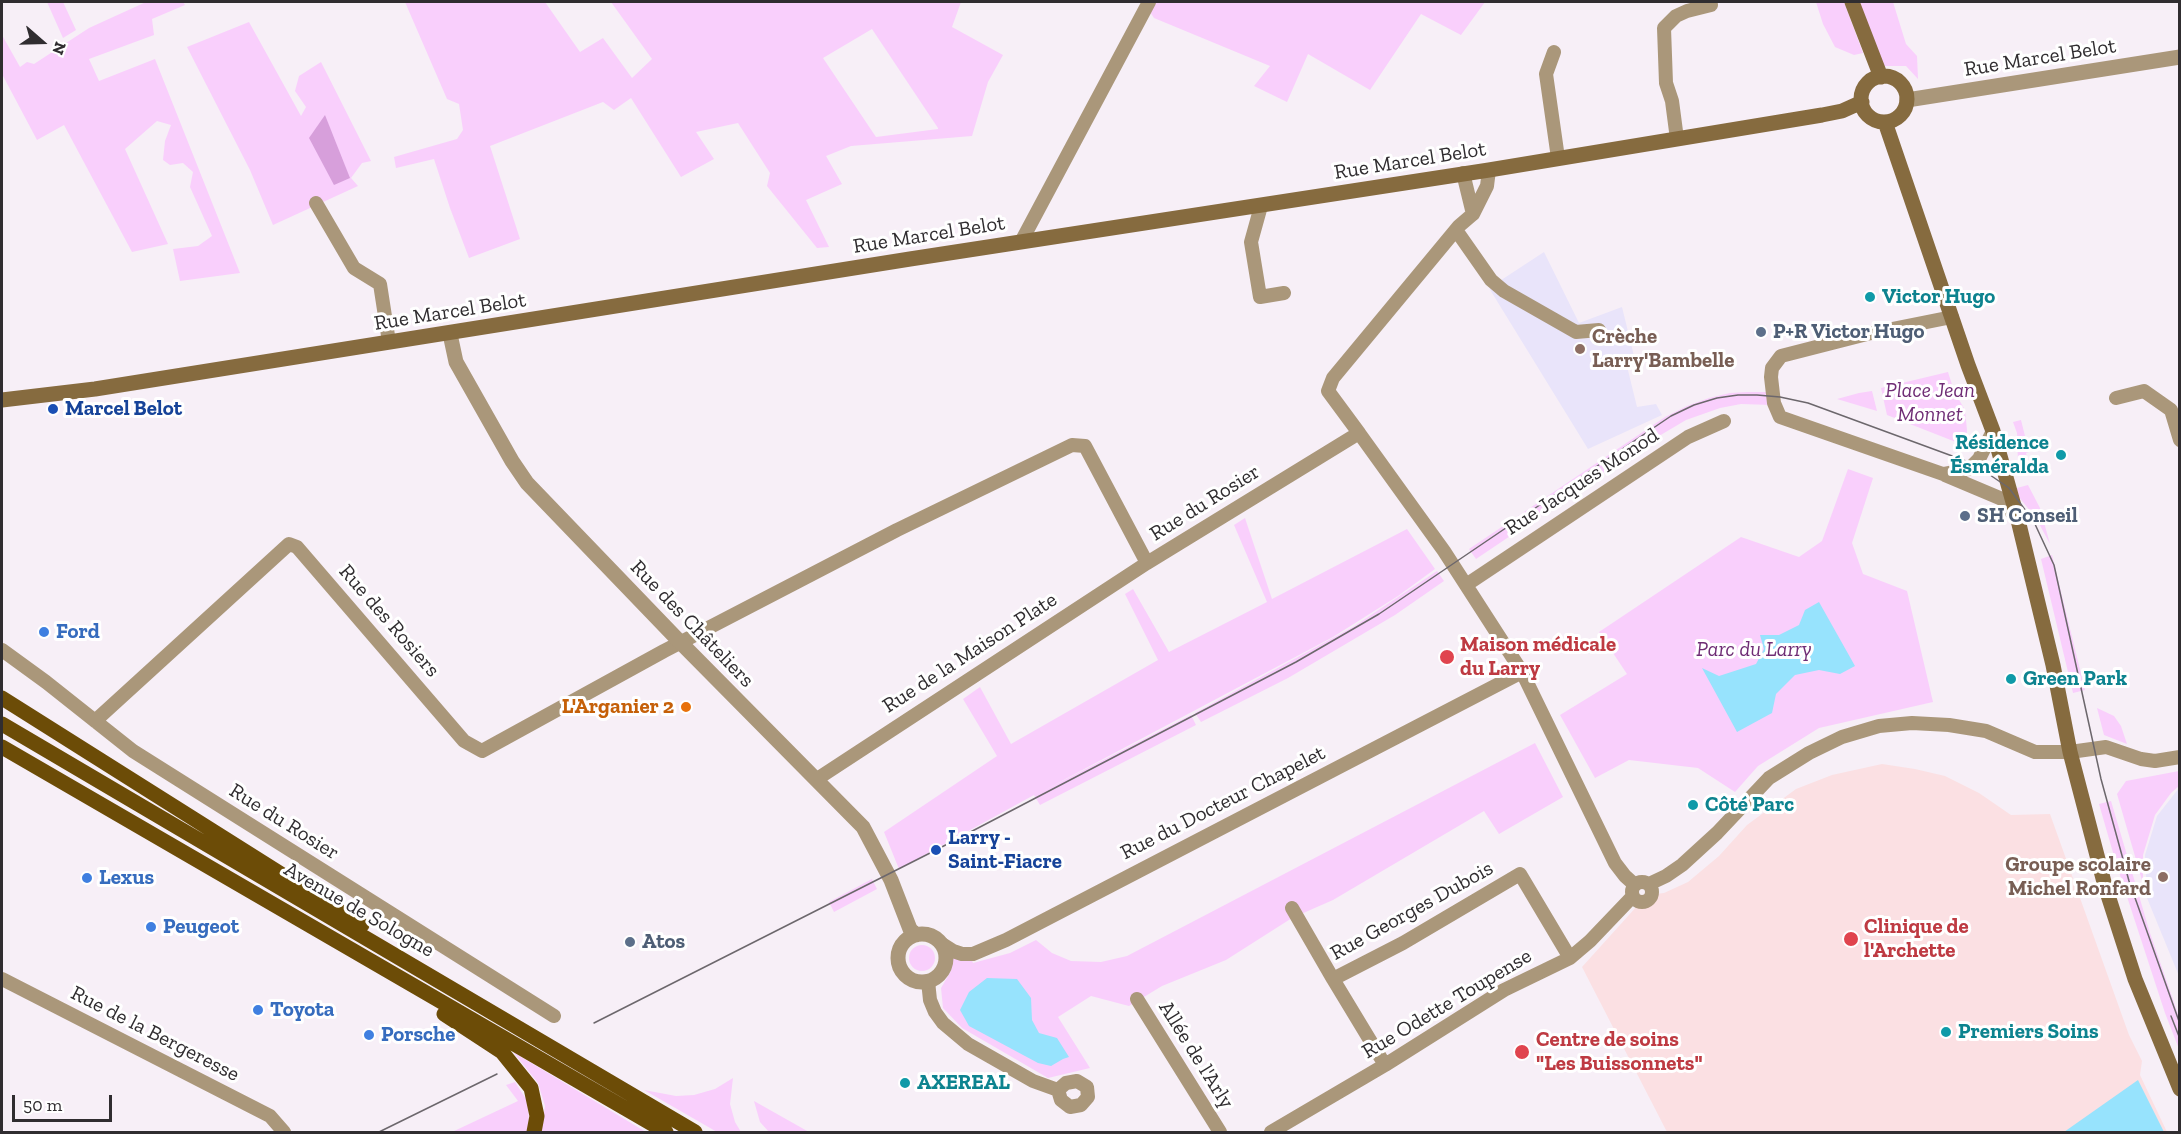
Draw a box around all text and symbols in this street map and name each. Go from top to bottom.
north arrow [12,12,72,72]
street label: Rue Marcel Belot [1962,34,2118,82]
text: N [48,39,70,57]
street label: Rue Marcel Belot [1332,137,1488,185]
street label: Rue Marcel Belot [851,211,1007,259]
place label: Victor Hugo [1882,284,1995,310]
street label: Rue Marcel Belot [372,288,528,336]
marker: Victor Hugo [1863,290,1877,304]
place label: P+R Victor Hugo [1773,319,1925,345]
place label: Crèche Larry'Bambelle [1592,324,1734,374]
marker: P+R Victor Hugo [1754,325,1768,339]
marker: Crèche Larry'Bambelle [1573,342,1587,356]
park label: Place Jean Monnet [1885,378,1975,428]
place label: Marcel Belot [65,396,182,422]
marker: Marcel Belot [46,402,60,416]
street label: Rue Jacques Monod [1500,423,1664,541]
place label: Résidence Ésméralda [1950,430,2049,480]
marker: Résidence Ésméralda [2054,448,2068,462]
street label: Rue du Rosier [1145,459,1265,547]
place label: SH Conseil [1977,503,2078,529]
marker: SH Conseil [1958,509,1972,523]
street label: Rue des Châteliers [625,555,759,693]
street label: Rue des Rosiers [333,559,445,683]
street label: Rue de la Maison Plate [878,587,1062,719]
place label: Ford [56,619,100,645]
marker: Ford [37,625,51,639]
place label: Maison médicale du Larry [1460,632,1616,682]
park label: Parc du Larry [1696,637,1812,663]
marker: Maison médicale du Larry [1438,648,1456,666]
place label: Green Park [2023,666,2127,692]
marker: Green Park [2004,672,2018,686]
place label: L'Arganier 2 [562,694,674,720]
marker: L'Arganier 2 [679,700,693,714]
street label: Rue du Docteur Chapelet [1117,740,1329,866]
street label: Rue du Rosier [224,778,344,866]
place label: Côté Parc [1705,792,1794,818]
marker: Côté Parc [1686,798,1700,812]
place label: Larry - Saint-Fiacre [948,825,1062,875]
marker: Larry - Saint-Fiacre [929,843,943,857]
place label: Groupe scolaire Michel Ronfard [2005,852,2151,902]
street label: Rue Georges Dubois [1326,856,1498,966]
street label: Avenue de Sologne [279,857,439,963]
place label: Lexus [99,865,154,891]
marker: Groupe scolaire Michel Ronfard [2156,870,2170,884]
marker: Lexus [80,871,94,885]
place label: Peugeot [163,914,239,940]
place label: Clinique de l'Archette [1864,914,1969,964]
marker: Peugeot [144,920,158,934]
place label: Atos [642,929,685,955]
marker: Clinique de l'Archette [1842,930,1860,948]
marker: Atos [623,935,637,949]
street label: Rue Odette Toupense [1358,943,1536,1065]
street label: Rue de la Bergeresse [67,981,243,1087]
place label: Toyota [270,997,334,1023]
street label: Allée de l'Arly [1153,997,1239,1113]
marker: Toyota [251,1003,265,1017]
place label: Premiers Soins [1958,1019,2099,1045]
place label: Porsche [381,1022,455,1048]
marker: Premiers Soins [1939,1025,1953,1039]
place label: Centre de soins "Les Buissonnets" [1536,1027,1703,1077]
marker: Porsche [362,1028,376,1042]
marker: Centre de soins "Les Buissonnets" [1513,1043,1531,1061]
place label: AXEREAL [917,1070,1010,1096]
marker: AXEREAL [898,1076,912,1090]
scale bar [15,1083,116,1121]
text: 50 m [23,1094,62,1116]

